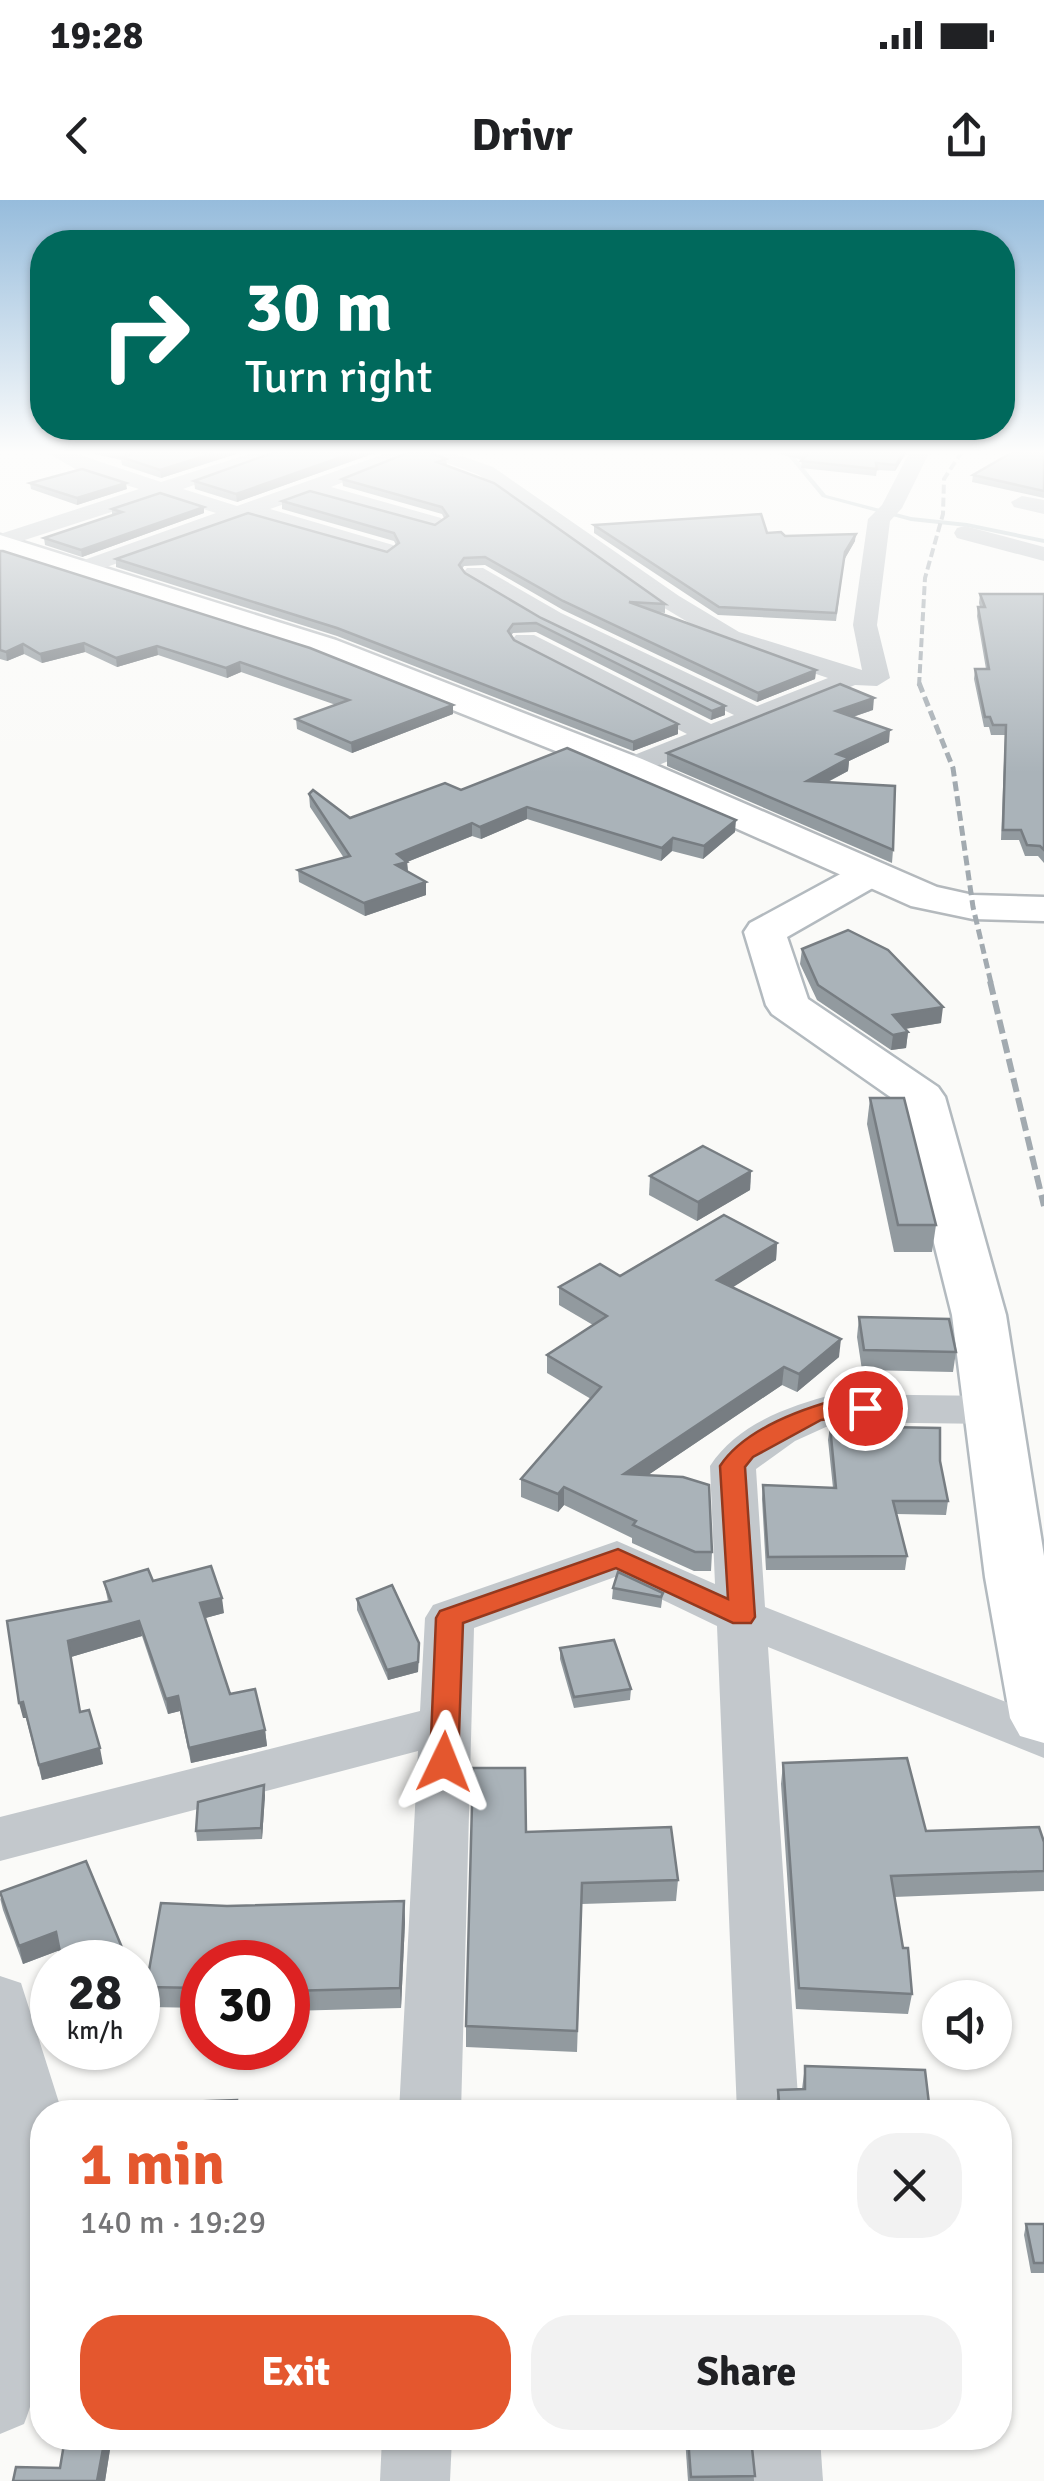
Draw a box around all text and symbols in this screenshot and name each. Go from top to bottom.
text: 19:28 [50,12,143,59]
icon: back [50,108,105,163]
text: Drivr [471,108,573,163]
icon: share [939,108,994,163]
text: 30 m [245,264,393,350]
icon: right [80,270,210,400]
text: Turn right [245,350,433,405]
pin [823,1366,908,1451]
icon: arrive [838,1381,893,1436]
position arrow [392,1710,496,1814]
speed limit sign: 30 [180,1940,310,2070]
text: 28 [68,1962,122,2024]
map controls [922,1980,1012,2070]
button: sound [922,1980,1012,2070]
text: km/h [67,2015,123,2046]
text: 1 min [80,2128,225,2202]
button: close [857,2133,962,2238]
text: 140 m · 19:29 [80,2203,266,2242]
button: Exit [80,2315,511,2430]
button: Share [531,2315,962,2430]

